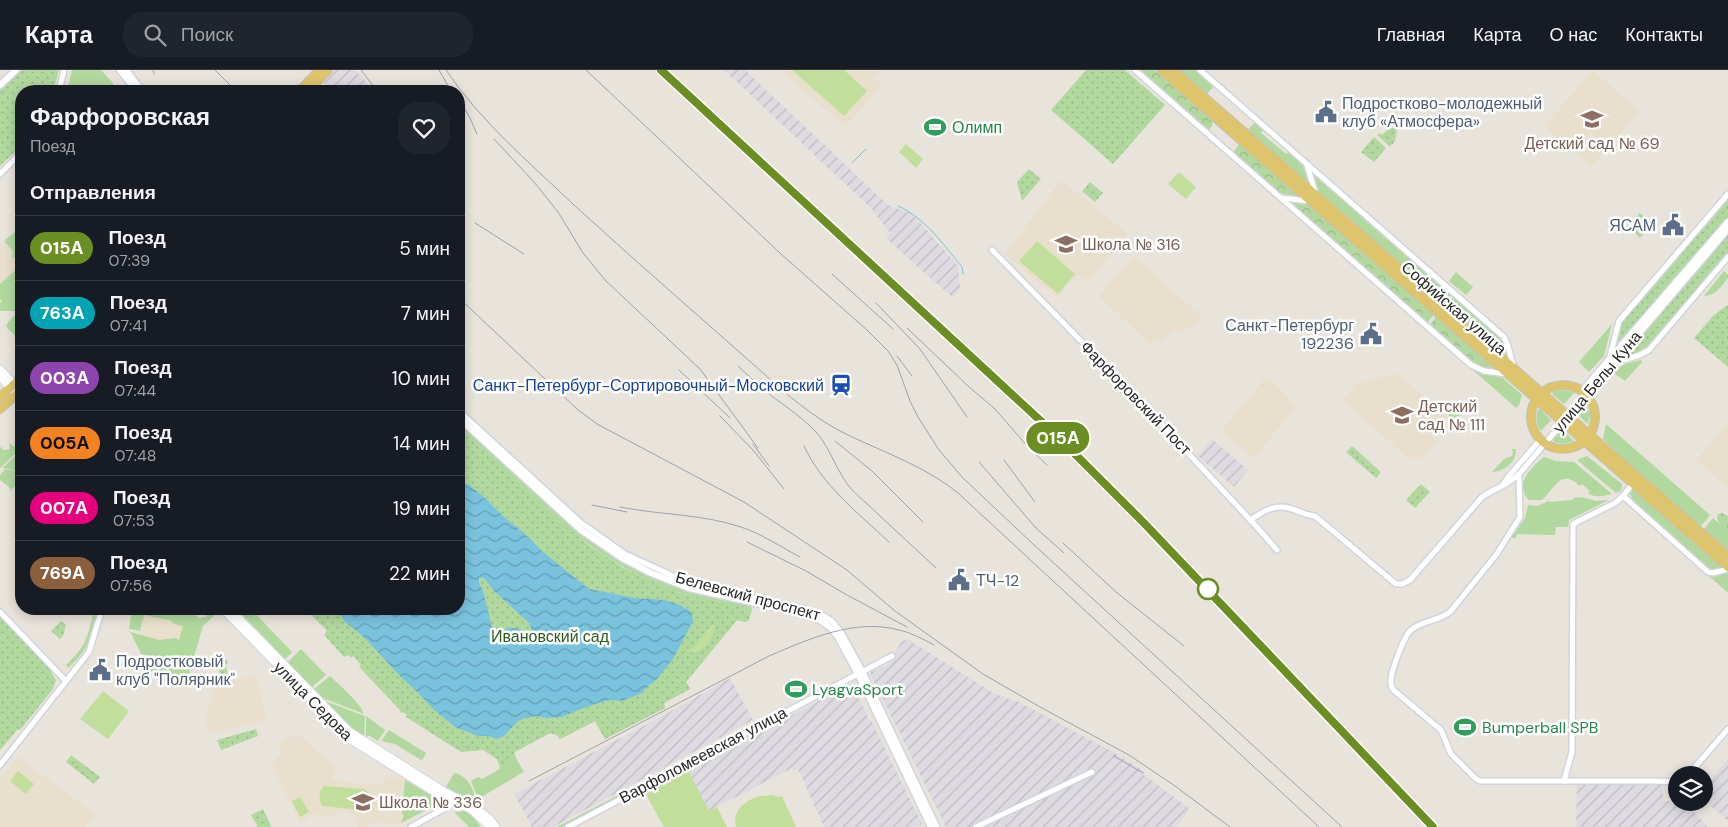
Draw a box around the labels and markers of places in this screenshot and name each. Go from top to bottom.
place label: Подростково-молодежный клуб «Атмосфера» [1342,93,1542,132]
public building icon: Подростково-молодежный клуб «Атмосфера» [1313,99,1339,125]
school or university icon: Детский сад № 69 [1579,106,1605,132]
sports icon: Олимп [922,114,948,140]
place label: Олимп [952,117,1002,138]
place label: Детский сад № 69 [1524,133,1660,154]
public building icon: ЯСАМ [1660,212,1686,238]
place label: ЯСАМ [1609,215,1656,236]
school or university icon: Школа № 316 [1053,231,1079,257]
place label: Школа № 316 [1082,234,1181,255]
place label: Санкт-Петербург 192236 [1225,315,1354,354]
public building icon: Санкт-Петербург 192236 [1358,321,1384,347]
station icon: Санкт-Петербург-Сортировочный-Московский [828,372,854,398]
place label: Санкт-Петербург-Сортировочный-Московский [473,375,824,396]
place label: Детский сад № 111 [1418,396,1485,435]
school or university icon: Детский сад № 111 [1389,402,1415,428]
public building icon: ТЧ-12 [946,567,972,593]
place label: ТЧ-12 [976,570,1019,591]
unlabelled marker [1197,578,1219,600]
place label: Подростковый клуб "Полярник" [116,651,235,690]
public building icon: Подростковый клуб "Полярник" [87,657,113,683]
sports icon: LyagvaSport [783,676,809,702]
place label: LyagvaSport [812,679,903,700]
sports icon: Bumperball SPB [1452,714,1478,740]
place label: Bumperball SPB [1482,717,1598,738]
school or university icon: Школа № 336 [350,789,376,815]
place label: Школа № 336 [379,792,482,813]

